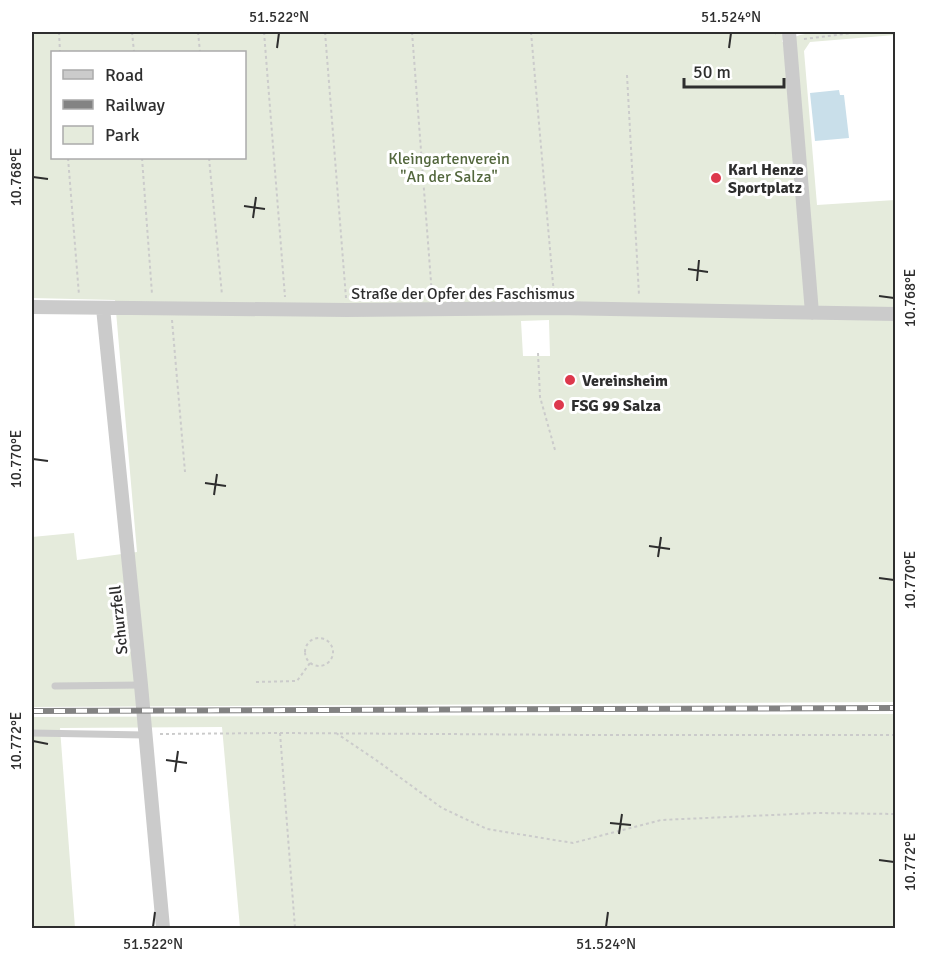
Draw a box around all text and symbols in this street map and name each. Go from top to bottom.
text: 51.522°N [249,8,309,26]
text: 51.524°N [701,8,761,26]
legend [51,51,246,159]
scale bar [684,51,784,89]
text: 50 m [693,61,731,83]
text: Road [105,64,144,86]
text: Railway [105,94,166,116]
text: Park [105,124,140,146]
text: 10.768°E [7,148,25,206]
park label: Kleingartenverein "An der Salza" [388,149,510,187]
place label: Karl Henze Sportplatz [728,160,804,198]
marker: Karl Henze Sportplatz [709,171,723,185]
text: 10.768°E [901,269,919,327]
street label: Straße der Opfer des Faschismus [351,284,575,304]
place label: Vereinsheim [582,371,668,391]
marker: Vereinsheim [563,373,577,387]
place label: FSG 99 Salza [571,396,661,416]
marker: FSG 99 Salza [552,398,566,412]
text: 10.770°E [7,430,25,488]
text: 10.770°E [901,551,919,609]
street label: Schurzfell [105,584,133,656]
text: 10.772°E [7,712,25,770]
text: 10.772°E [901,833,919,891]
text: 51.522°N [123,935,183,953]
text: 51.524°N [576,935,636,953]

